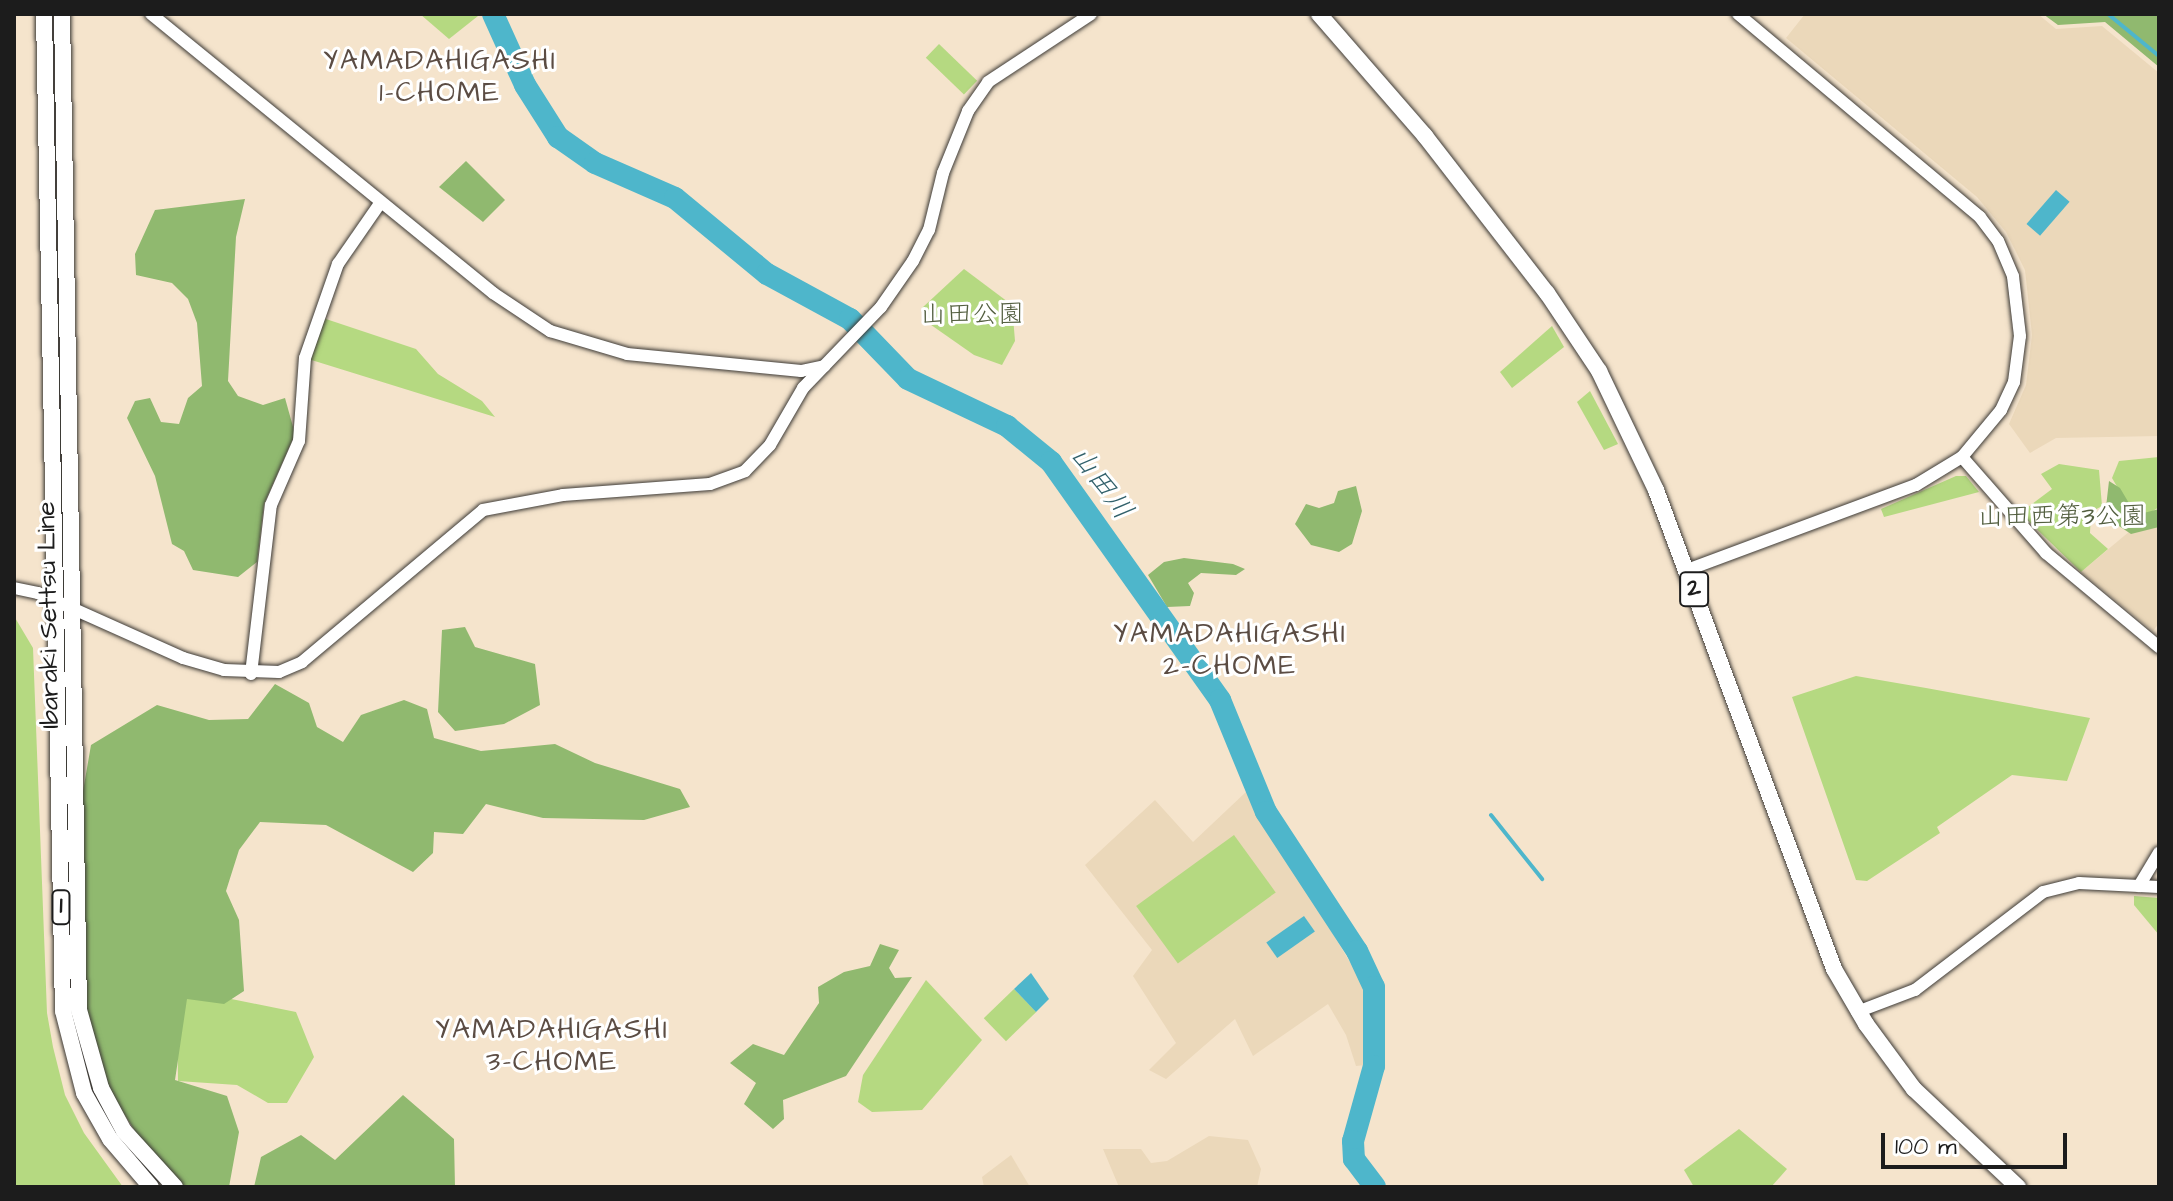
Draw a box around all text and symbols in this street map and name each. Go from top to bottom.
district label: YAMADAHIGASHI 1-CHOME [323,44,557,110]
park label: 山田公園 [920,299,1024,331]
water label: 山田川 [1062,439,1140,527]
street label: Ibaraki Settsu Line [31,501,67,729]
park label: 山田西第3公園 [1977,501,2147,533]
road number: 2 [1678,569,1710,609]
district label: YAMADAHIGASHI 2-CHOME [1113,617,1347,683]
road number: 1 [51,887,71,927]
district label: YAMADAHIGASHI 3-CHOME [435,1013,669,1079]
scale bar [1885,1117,2071,1167]
text: 100 m [1895,1130,1957,1164]

